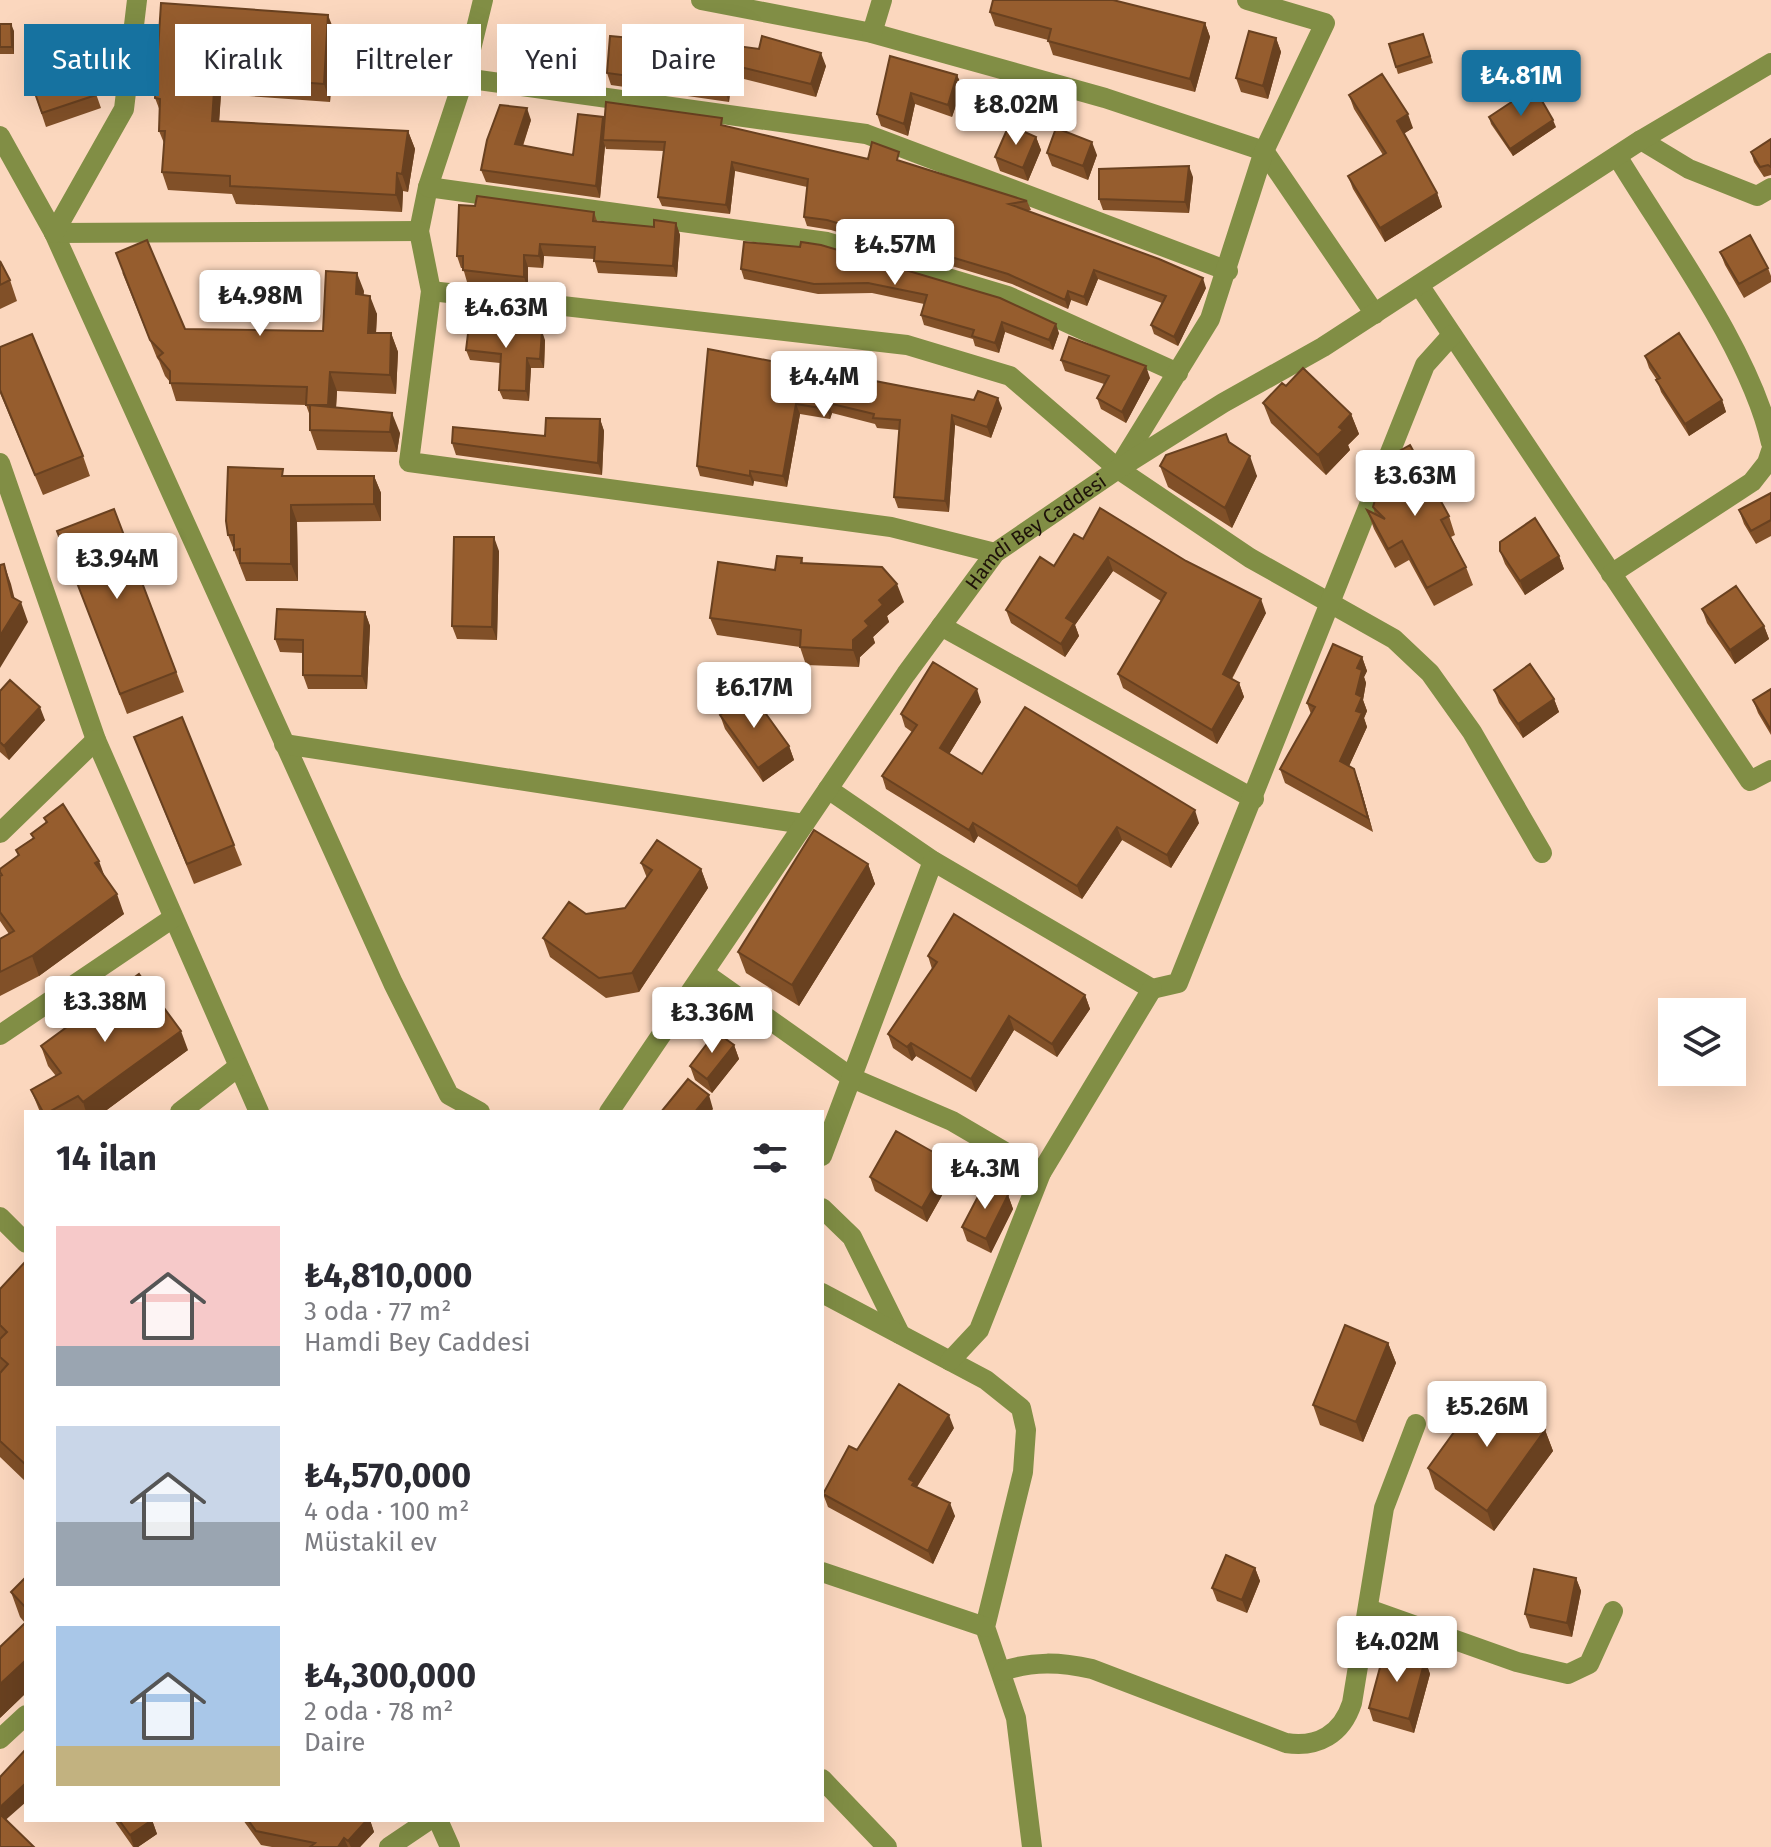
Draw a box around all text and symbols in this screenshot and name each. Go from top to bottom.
chip: Satılık [24,24,159,96]
chip: Kiralık [175,24,311,96]
chip: Filtreler [327,24,481,96]
chip: Yeni [497,24,606,96]
chip: Daire [622,24,744,96]
pin: ₺4.81M [1456,50,1586,118]
text: ₺4.81M [1480,60,1562,91]
pin: ₺8.02M [951,79,1081,147]
text: ₺8.02M [974,89,1058,120]
pin: ₺4.57M [830,219,960,287]
text: ₺4.57M [854,229,936,260]
pin: ₺4.98M [195,270,325,338]
text: ₺4.98M [217,280,303,311]
pin: ₺4.63M [441,282,571,350]
text: ₺4.63M [464,292,548,323]
pin: ₺4.4M [768,351,880,419]
text: ₺4.4M [789,361,859,392]
pin: ₺3.63M [1350,450,1480,518]
text: ₺3.63M [1374,460,1456,491]
street label: Hamdi Bey Caddesi [960,469,1111,594]
pin: ₺3.94M [52,533,182,601]
text: ₺3.94M [75,543,159,574]
pin: ₺6.17M [689,662,819,730]
text: ₺6.17M [715,672,793,703]
pin: ₺3.38M [40,976,170,1044]
text: ₺3.38M [63,986,147,1017]
pin: ₺3.36M [647,987,777,1055]
text: ₺3.36M [670,997,754,1028]
map controls [1658,998,1746,1086]
button: layers [1658,998,1746,1086]
icon: filters [748,1136,792,1180]
text: 14 ilan [56,1138,157,1179]
pin: ₺4.3M [929,1143,1041,1211]
text: ₺4.3M [950,1153,1020,1184]
text: ₺4,810,000 [304,1255,472,1296]
icon: home [120,1258,216,1354]
text: 3 oda · 77 m² [304,1296,451,1327]
text: Hamdi Bey Caddesi [304,1327,531,1358]
pin: ₺5.26M [1422,1381,1552,1449]
text: ₺5.26M [1445,1391,1529,1422]
text: ₺4,570,000 [304,1455,471,1496]
icon: home [120,1458,216,1554]
text: 4 oda · 100 m² [304,1496,469,1527]
text: Müstakil ev [304,1527,437,1558]
pin: ₺4.02M [1332,1616,1462,1684]
text: ₺4.02M [1355,1626,1439,1657]
text: ₺4,300,000 [304,1655,476,1696]
icon: home [120,1658,216,1754]
text: 2 oda · 78 m² [304,1696,453,1727]
text: Daire [304,1727,365,1758]

